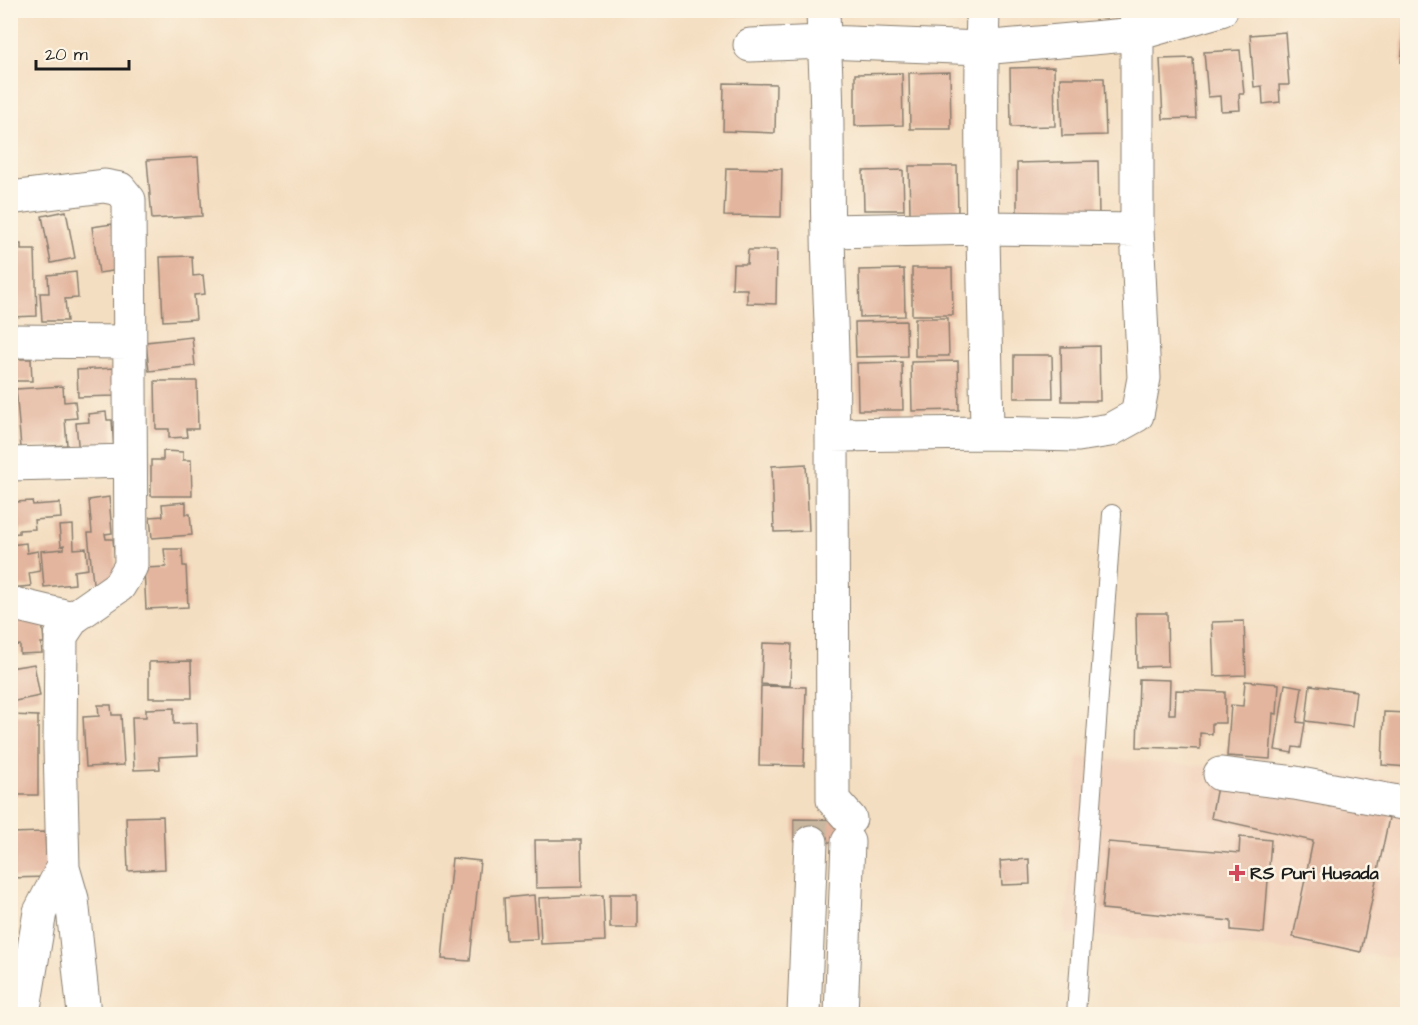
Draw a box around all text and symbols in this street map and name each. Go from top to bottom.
scale bar [36,33,129,71]
text: 20 m [45,42,88,67]
place label: RS Puri Husada [1250,861,1380,886]
marker: RS Puri Husada [1228,864,1246,882]

